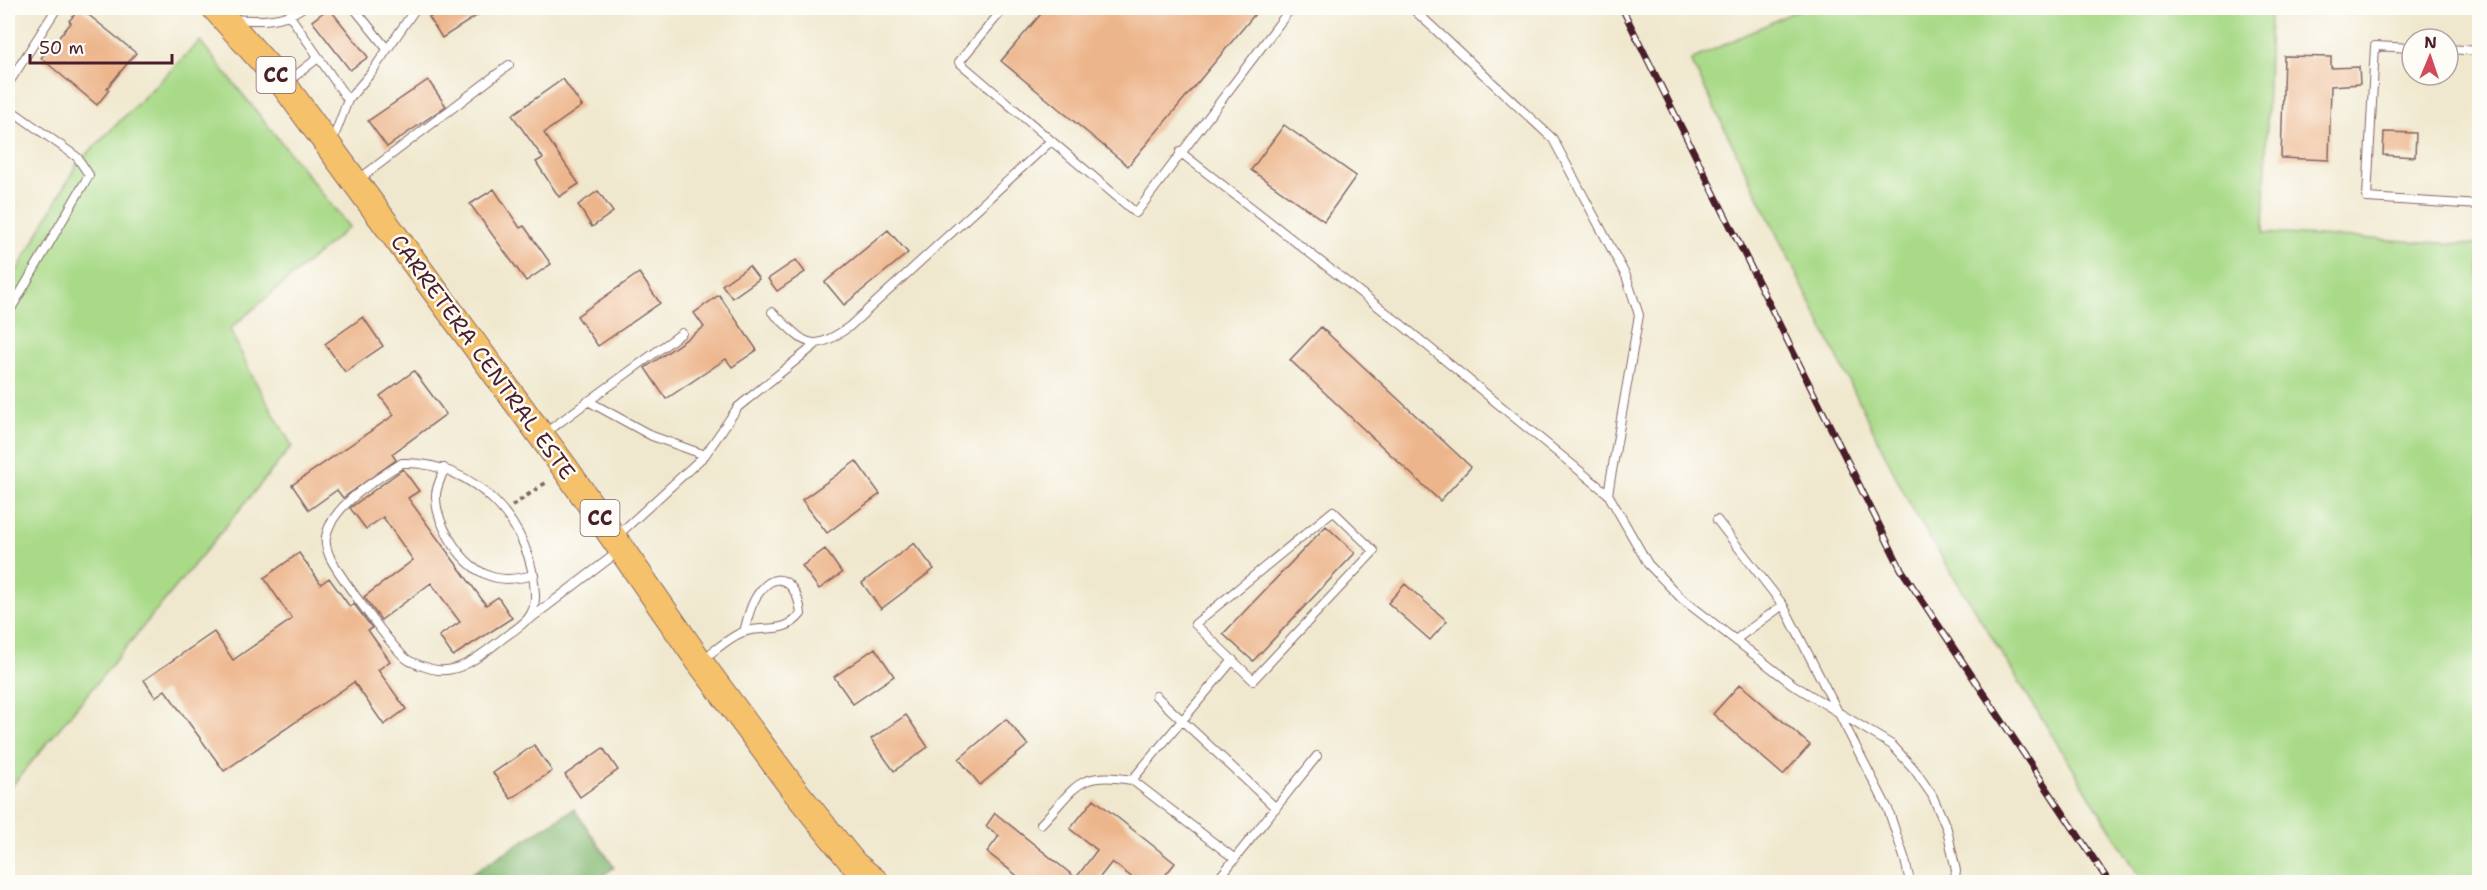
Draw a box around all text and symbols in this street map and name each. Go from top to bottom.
scale bar [30,27,172,65]
north arrow [2400,27,2460,87]
text: N [2424,32,2437,53]
text: 50 m [39,36,84,60]
road number: CC [256,57,296,93]
street label: CARRETERA CENTRAL ESTE [384,228,582,486]
road number: CC [580,500,620,536]

